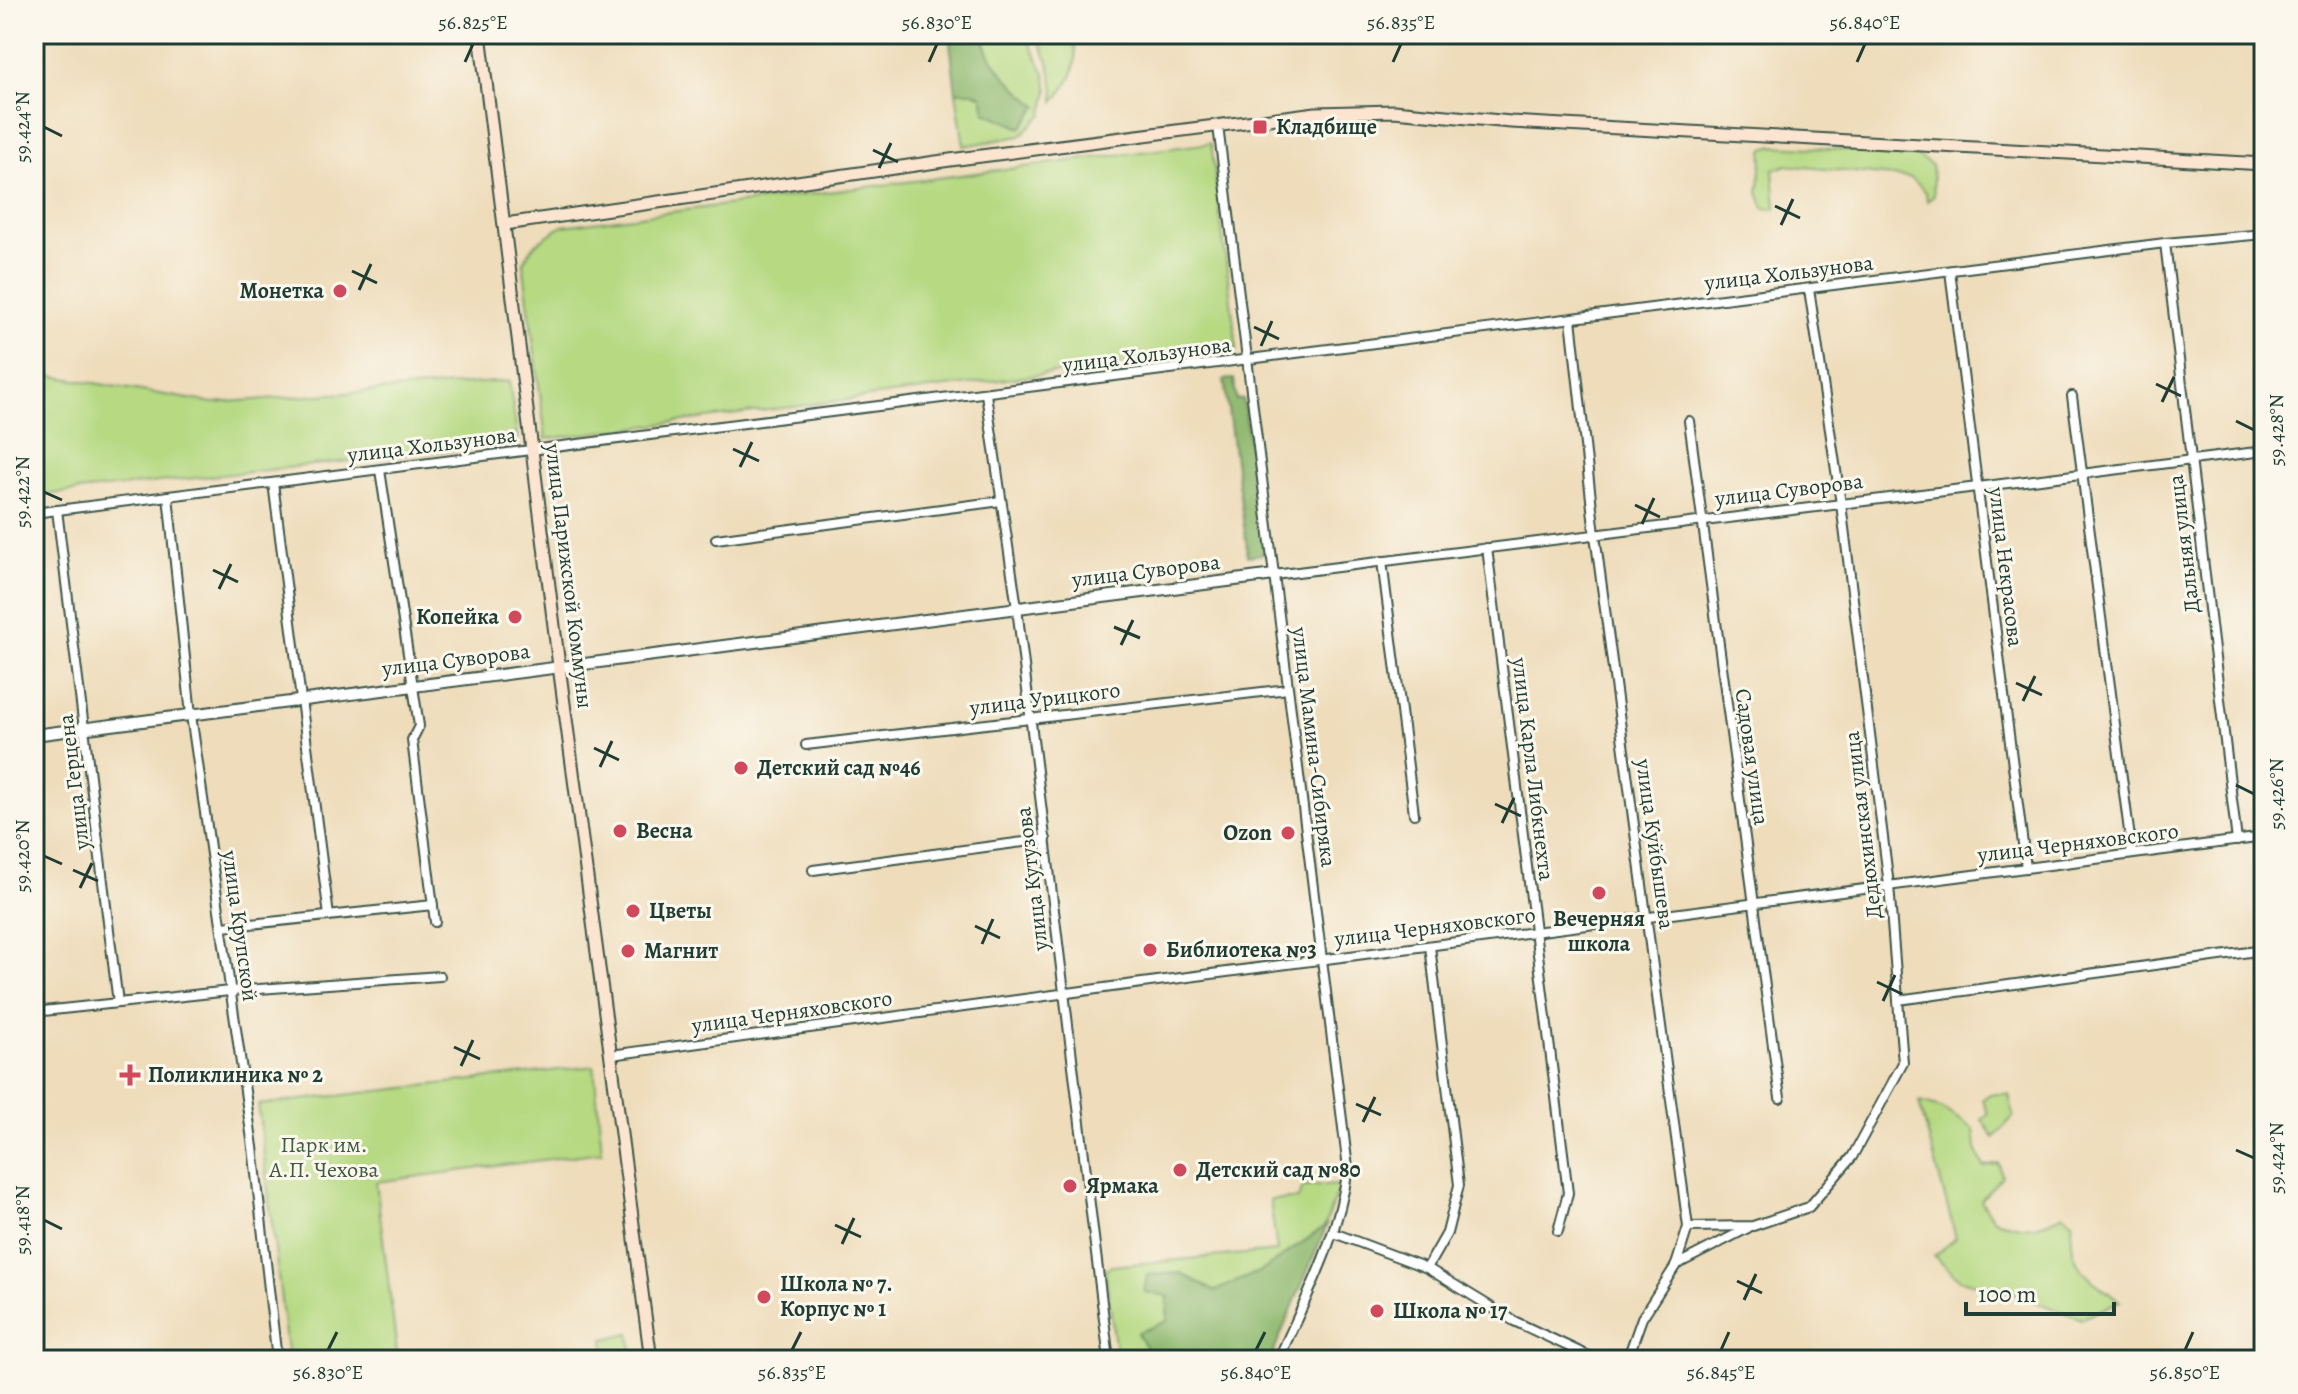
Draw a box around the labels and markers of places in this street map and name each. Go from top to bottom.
place label: Кладбище [1276,112,1377,142]
marker: Кладбище [1251,118,1269,136]
place label: Монетка [240,276,325,306]
marker: Монетка [331,282,349,300]
place label: Копейка [416,602,500,632]
marker: Копейка [506,608,524,626]
place label: Детский сад №46 [757,753,921,783]
marker: Детский сад №46 [732,759,750,777]
place label: Весна [636,816,693,846]
place label: Ozon [1223,818,1272,848]
marker: Весна [611,822,629,840]
marker: Ozon [1279,824,1297,842]
marker: Вечерняя школа [1590,884,1608,902]
place label: Цветы [649,896,712,926]
marker: Цветы [624,902,642,920]
place label: Вечерняя школа [1553,904,1645,959]
place label: Библиотека №3 [1166,935,1317,965]
place label: Магнит [644,936,718,966]
marker: Библиотека №3 [1141,941,1159,959]
marker: Магнит [619,942,637,960]
place label: Поликлиника № 2 [148,1060,323,1090]
marker: Поликлиника № 2 [119,1064,141,1086]
place label: Детский сад №80 [1196,1155,1361,1185]
marker: Детский сад №80 [1171,1161,1189,1179]
place label: Ярмака [1086,1171,1159,1201]
marker: Ярмака [1061,1177,1079,1195]
place label: Школа № 7. Корпус № 1 [780,1269,893,1324]
marker: Школа № 7. Корпус № 1 [755,1288,773,1306]
place label: Школа № 17 [1393,1296,1508,1326]
marker: Школа № 17 [1368,1302,1386,1320]

